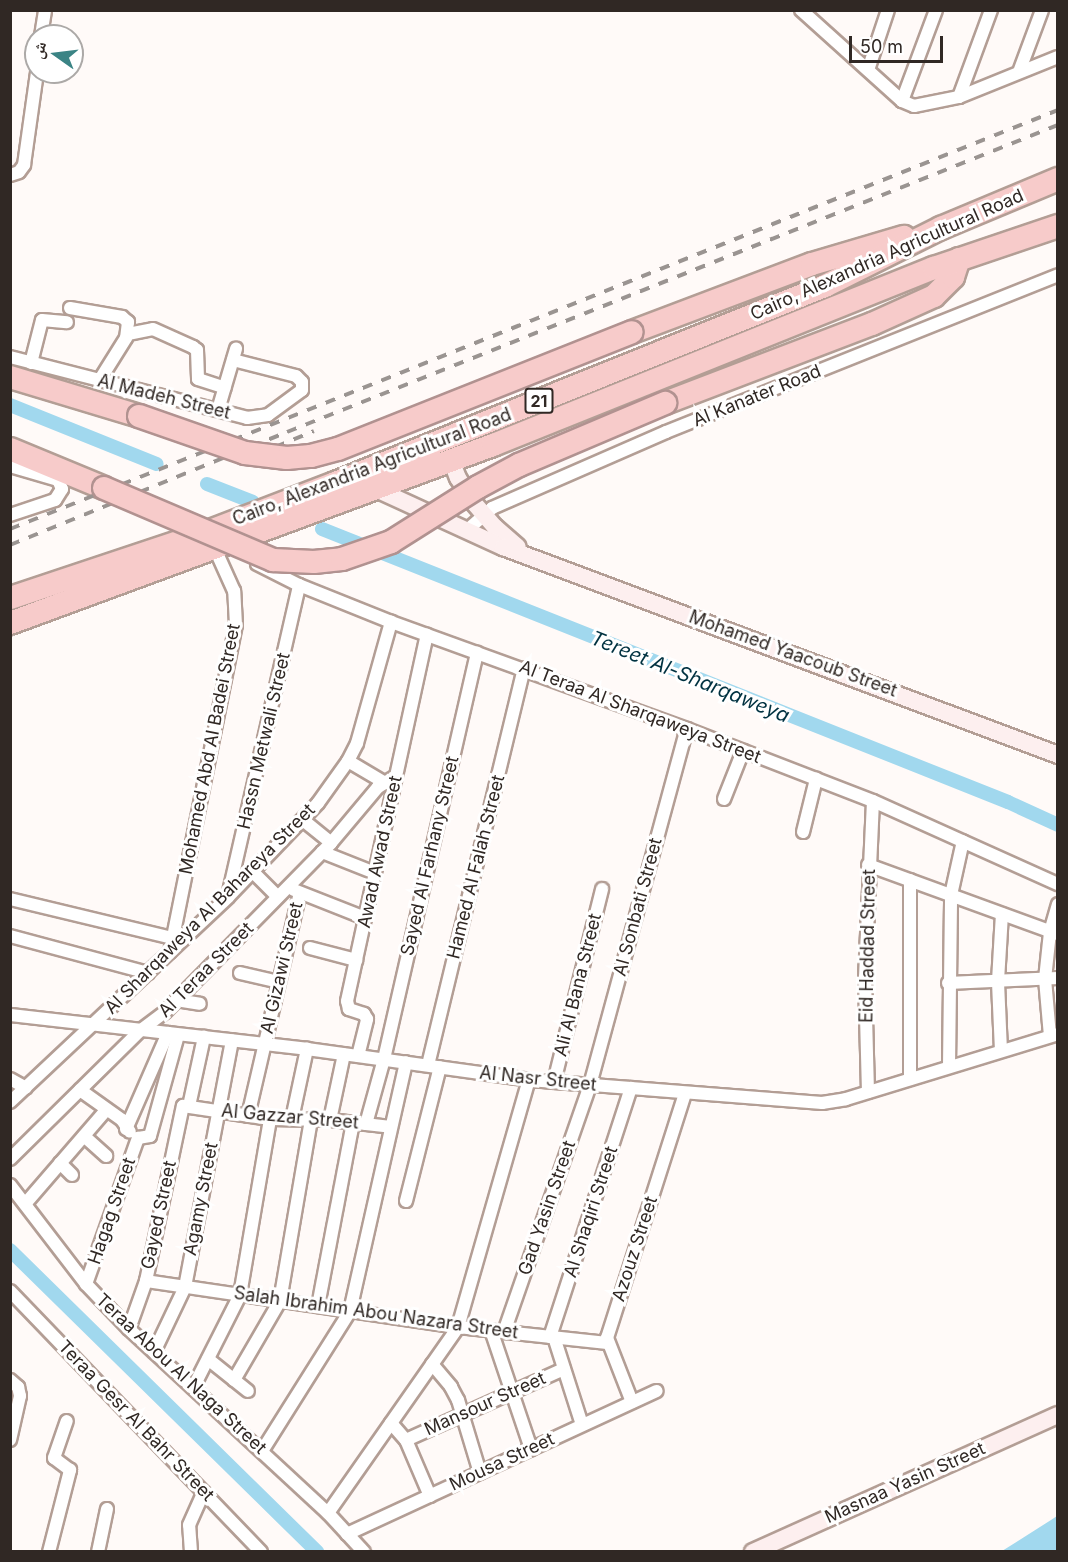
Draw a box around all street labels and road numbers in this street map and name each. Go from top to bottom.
street label: Cairo, Alexandria Agricultural Road [747,185,1027,325]
street label: Al Kanater Road [690,360,824,432]
street label: Al Madeh Street [95,370,233,424]
road number: 21 [524,388,554,414]
street label: Cairo, Alexandria Agricultural Road [230,404,514,530]
street label: Mohamed Yaacoub Street [686,606,900,702]
street label: Mohamed Abd Al Badei Street [175,622,245,876]
street label: Hassn Metwali Street [233,651,295,831]
street label: Al Teraa Al Sharqaweya Street [516,656,764,768]
street label: Sayed Al Farhany Street [397,754,463,958]
street label: Hamed Al Falah Street [443,773,509,961]
street label: Awad Awad Street [353,774,407,930]
street label: Al Sharqaweya Al Bahareya Street [100,799,320,1019]
street label: Al Sonbati Street [609,836,667,978]
street label: Eid Haddad Street [856,869,880,1023]
street label: Al Gizawi Street [256,900,308,1036]
street label: Ali Al Bana Street [550,911,606,1059]
street label: Al Teraa Street [154,918,258,1022]
street label: Al Nasr Street [478,1062,598,1096]
street label: Al Gazzar Street [220,1100,360,1134]
street label: Gad Yasin Street [514,1138,580,1278]
street label: Agamy Street [179,1140,223,1258]
street label: Al Shaqiri Street [560,1144,622,1280]
street label: Hagag Street [84,1155,140,1267]
street label: Gayed Street [137,1159,181,1271]
street label: Azouz Street [608,1194,662,1304]
street label: Salah Ibrahim Abou Nazara Street [232,1282,520,1344]
street label: Teraa Abou Al Naga Street [91,1289,271,1459]
street label: Teraa Gesr Al Bahr Street [54,1336,218,1506]
street label: Mansour Street [421,1368,549,1440]
street label: Mousa Street [446,1428,558,1496]
street label: Masnaa Yasin Street [822,1438,988,1528]

